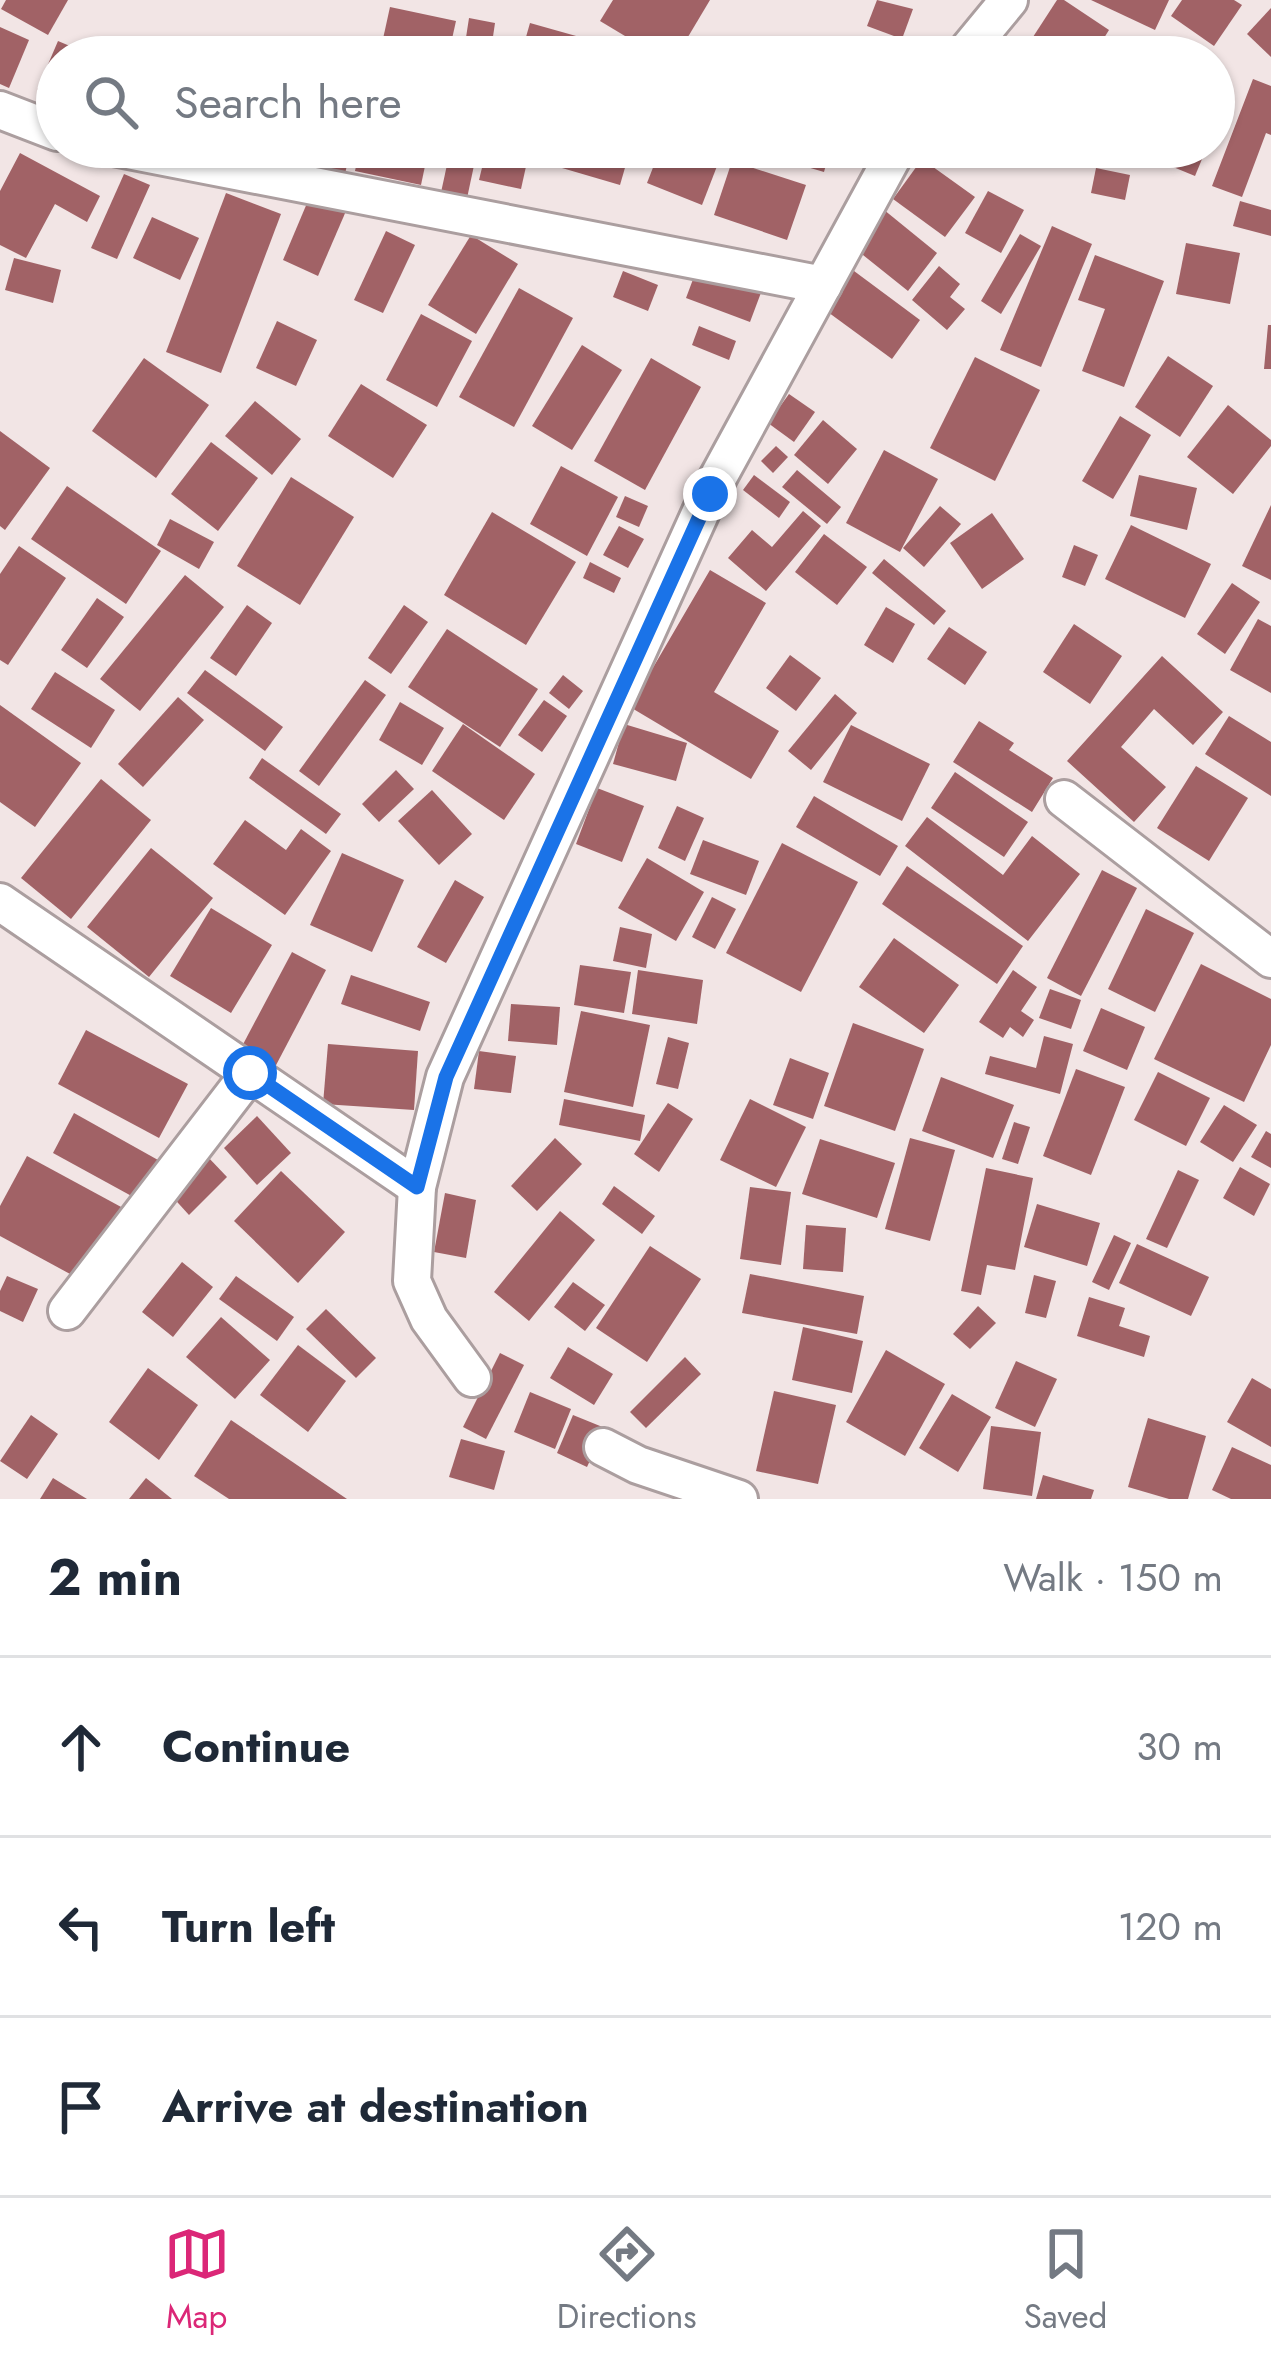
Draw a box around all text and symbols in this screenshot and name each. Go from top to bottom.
search box [36,36,1235,168]
icon: search [78,69,144,135]
text: Search here [174,70,402,135]
route end [683,467,737,521]
route start [223,1046,277,1100]
text: 2 min [48,1540,182,1614]
text: Walk · 150 m [1003,1549,1223,1606]
icon: ahead [48,1714,114,1780]
text: Continue [162,1714,350,1779]
text: 30 m [1136,1718,1223,1775]
icon: left [48,1894,114,1960]
text: Turn left [162,1894,335,1959]
text: 120 m [1118,1898,1223,1955]
icon: arrive [48,2074,114,2140]
text: Arrive at destination [162,2074,589,2139]
tab: Map [164,2221,230,2340]
tab: Directions [557,2221,697,2340]
tab: Saved [1024,2221,1107,2340]

